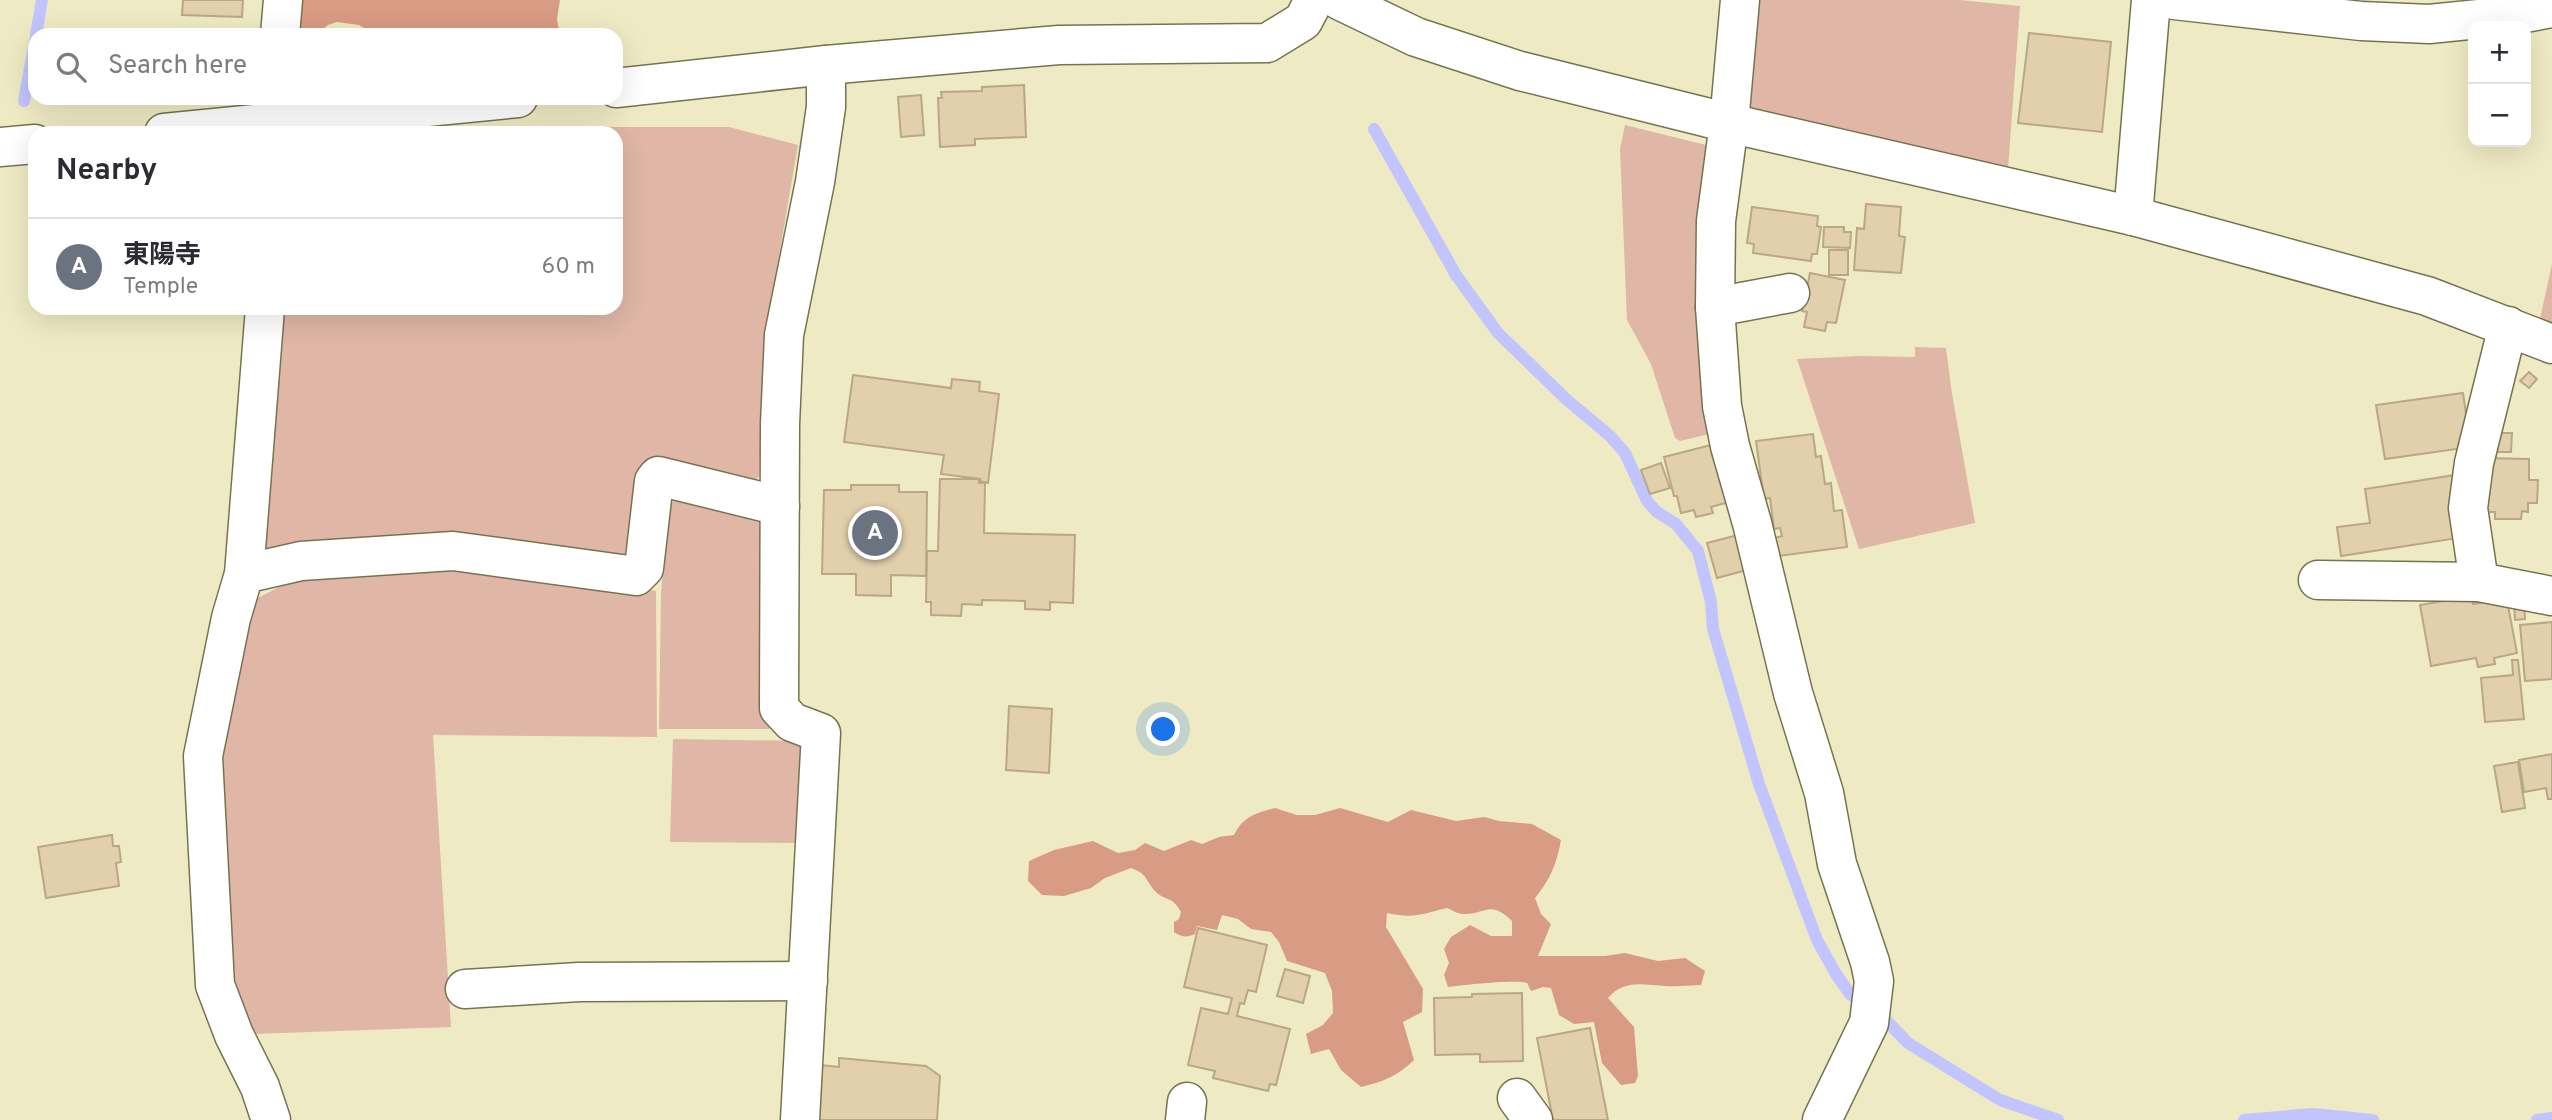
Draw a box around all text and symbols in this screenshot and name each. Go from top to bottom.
map controls [2468,21,2531,147]
button: + [2468,21,2531,84]
search box [28,28,623,105]
icon: search [52,48,90,86]
text: Search here [108,50,247,83]
button: − [2468,84,2531,147]
text: Nearby [56,153,157,190]
text: 東陽寺 [123,240,201,273]
text: A [71,253,87,282]
text: 60 m [542,253,595,282]
text: Temple [123,273,198,302]
pin: A [852,507,898,559]
your location [1146,712,1180,746]

